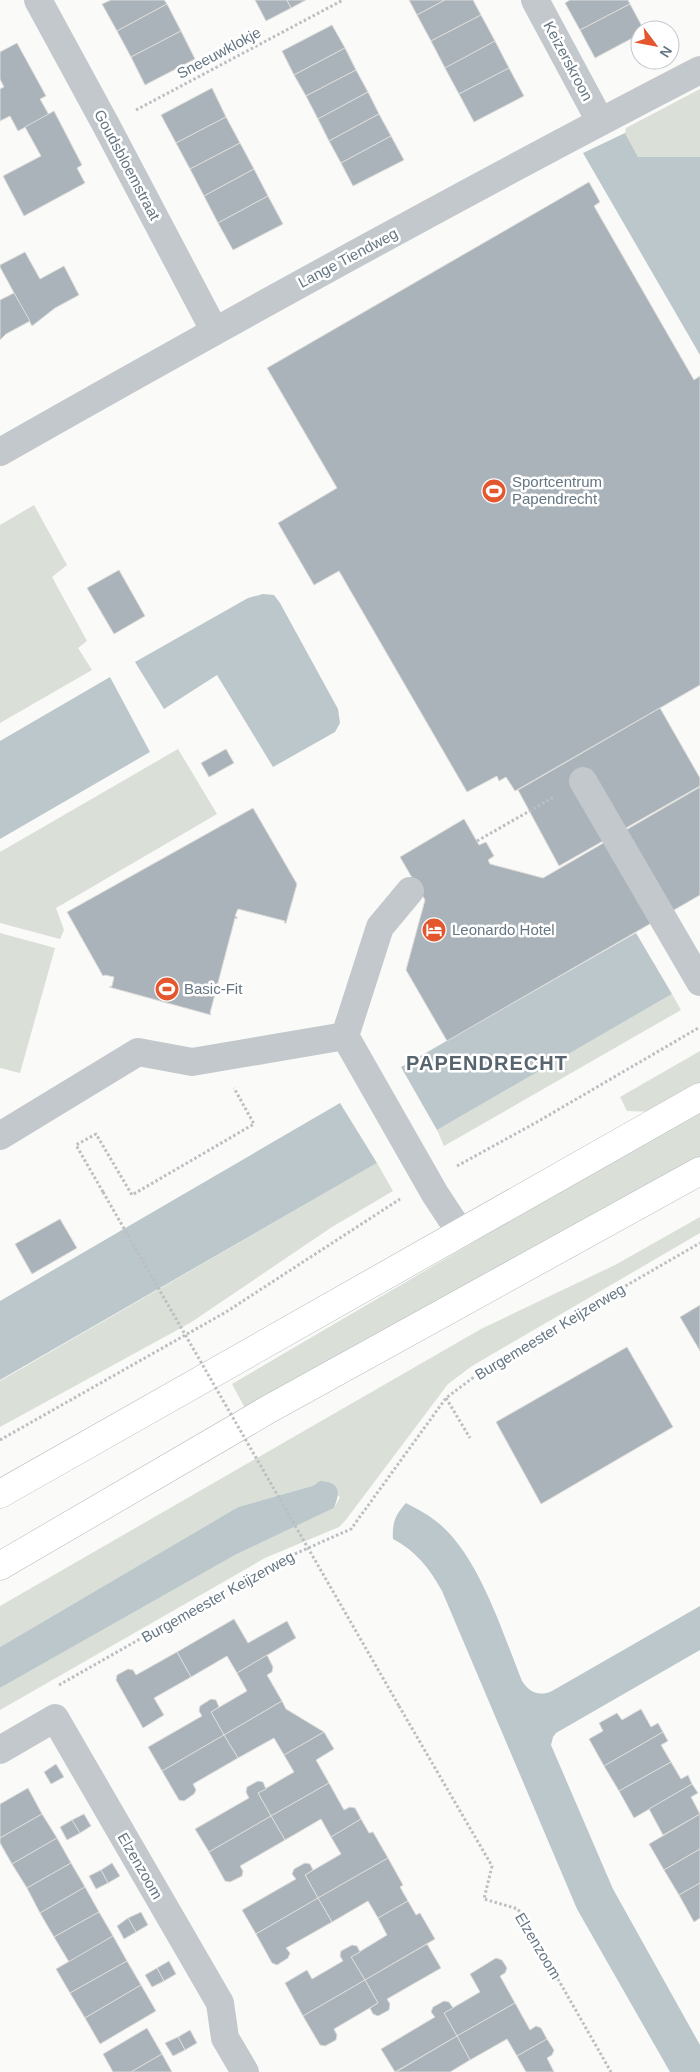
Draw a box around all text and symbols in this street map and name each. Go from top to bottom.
street label: Keizerskroon [540,18,596,103]
north arrow [630,20,680,70]
street label: Sneeuwklokje [174,23,264,82]
text: N [657,43,675,60]
street label: Goudsbloemstraat [91,107,164,224]
street label: Lange Tiendweg [295,224,400,291]
place label: Sportcentrum Papendrecht [512,473,602,507]
sports icon: Sportcentrum Papendrecht [481,478,507,504]
hotel icon: Leonardo Hotel [421,917,447,943]
place label: Leonardo Hotel [452,921,555,938]
sports icon: Basic-Fit [154,976,180,1002]
place label: Basic-Fit [184,980,243,997]
district label: PAPENDRECHT [406,1052,568,1074]
street label: Burgemeester Keijzerweg [472,1280,628,1383]
street label: Burgemeester Keijzerweg [139,1547,297,1646]
street label: Elzenzoom [115,1829,166,1902]
street label: Elzenzoom [512,1910,565,1982]

